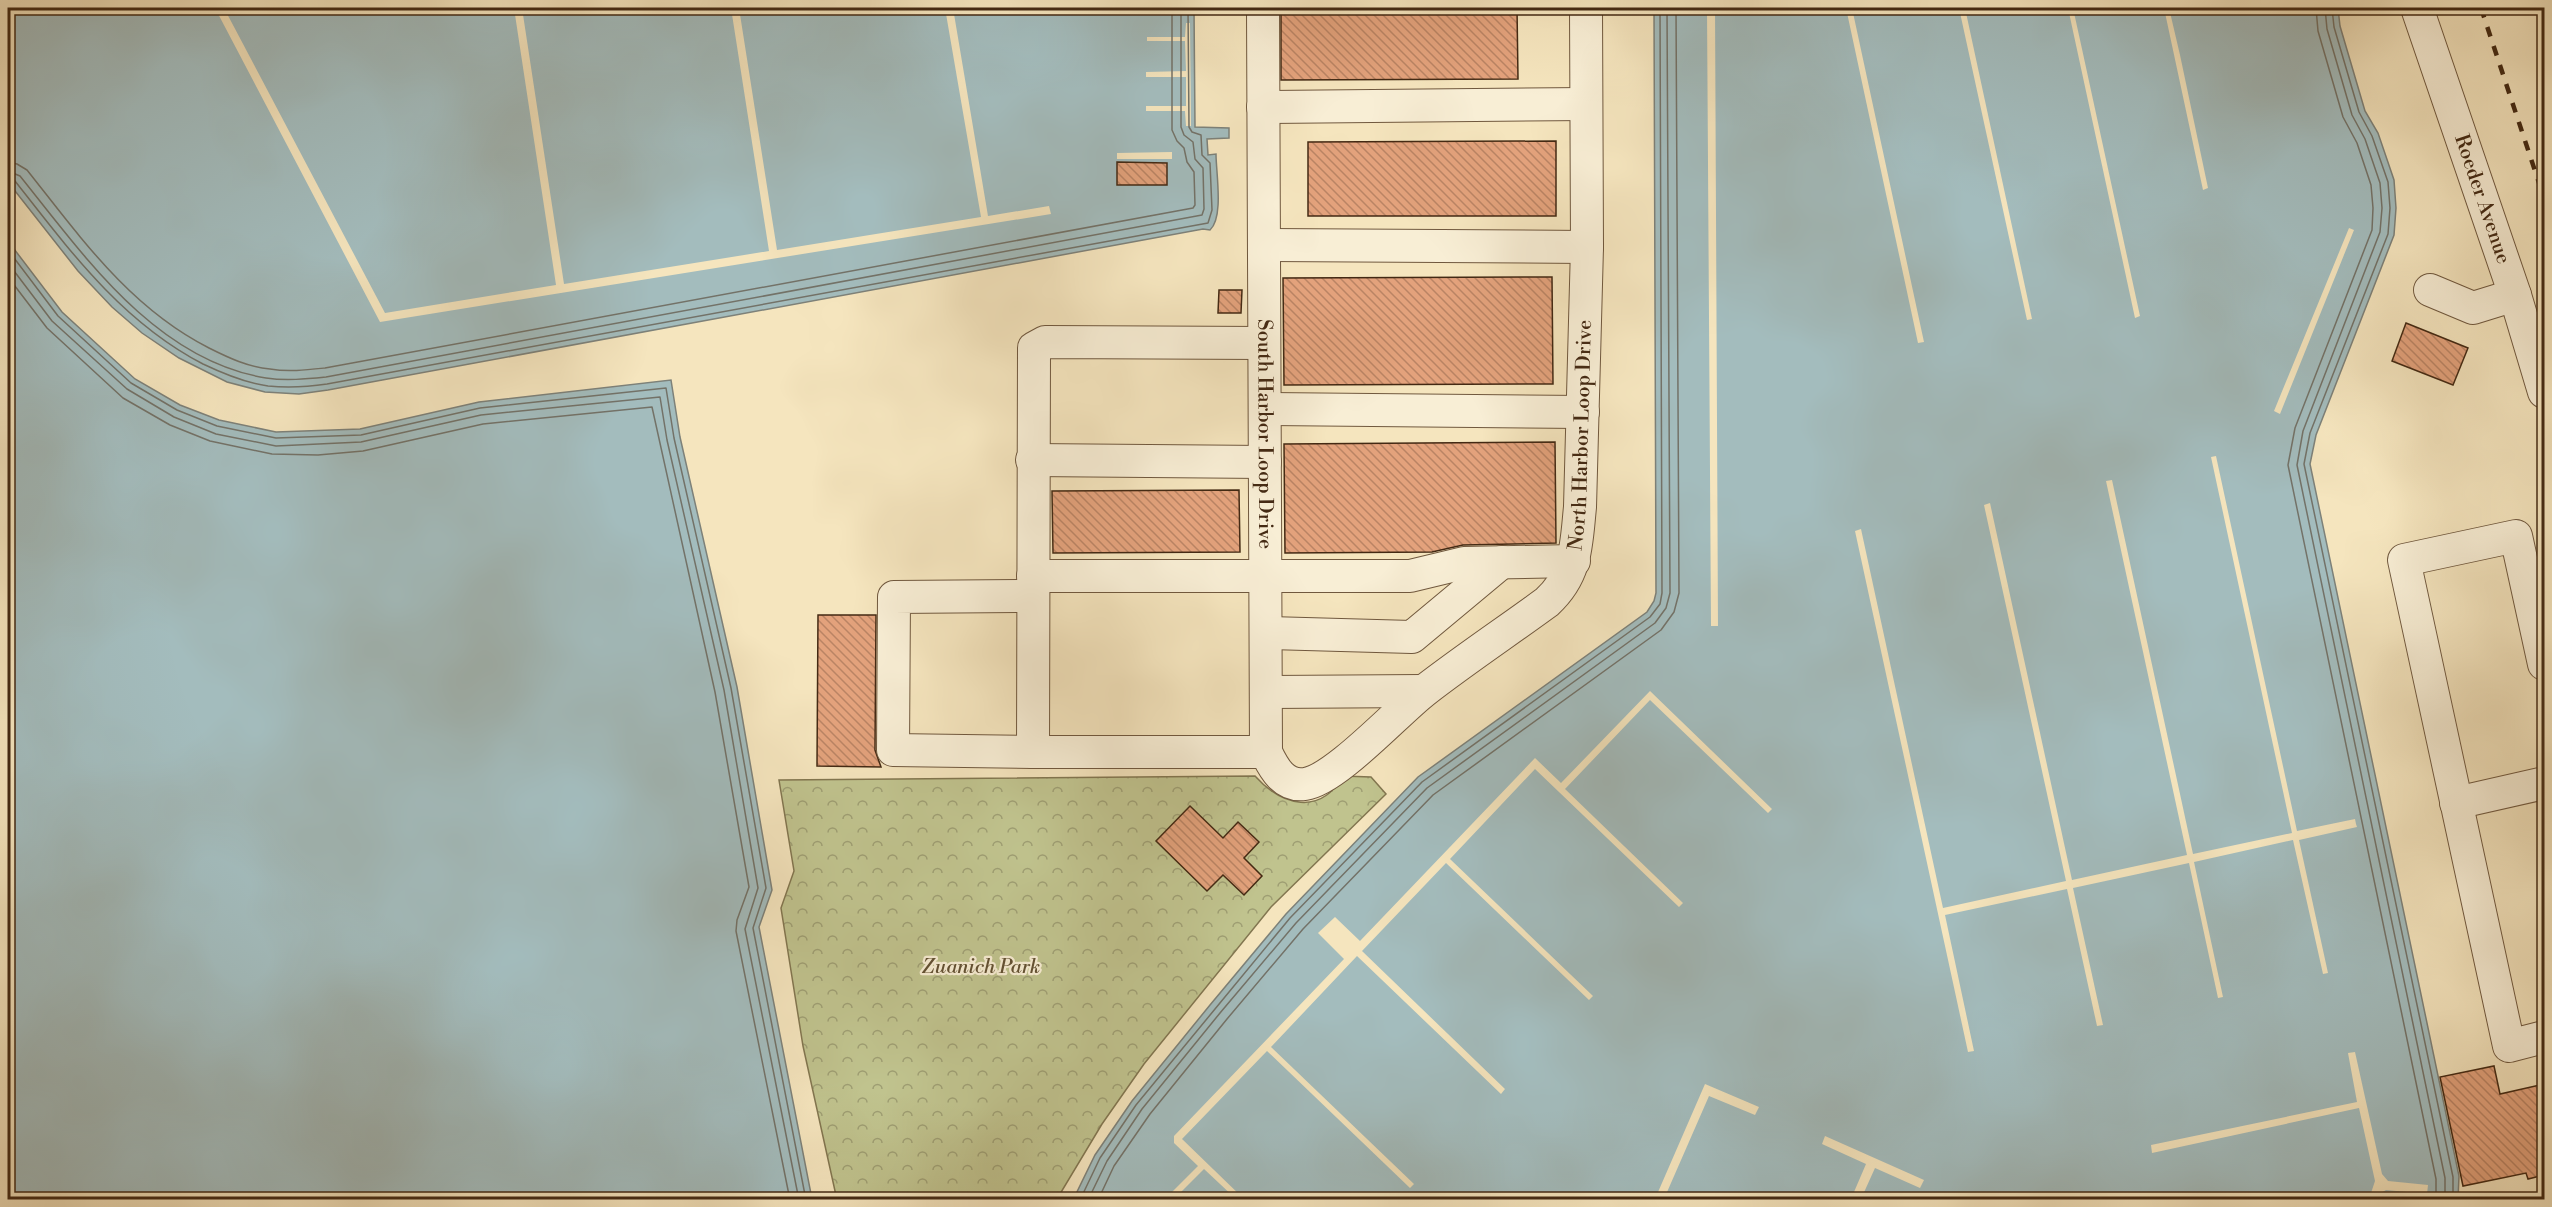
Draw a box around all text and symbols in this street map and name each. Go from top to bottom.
street label: Roeder Avenue [2449,131,2516,267]
street label: South Harbor Loop Drive [1252,319,1278,549]
street label: North Harbor Loop Drive [1563,319,1598,552]
park label: Zuanich Park [922,955,1040,980]

